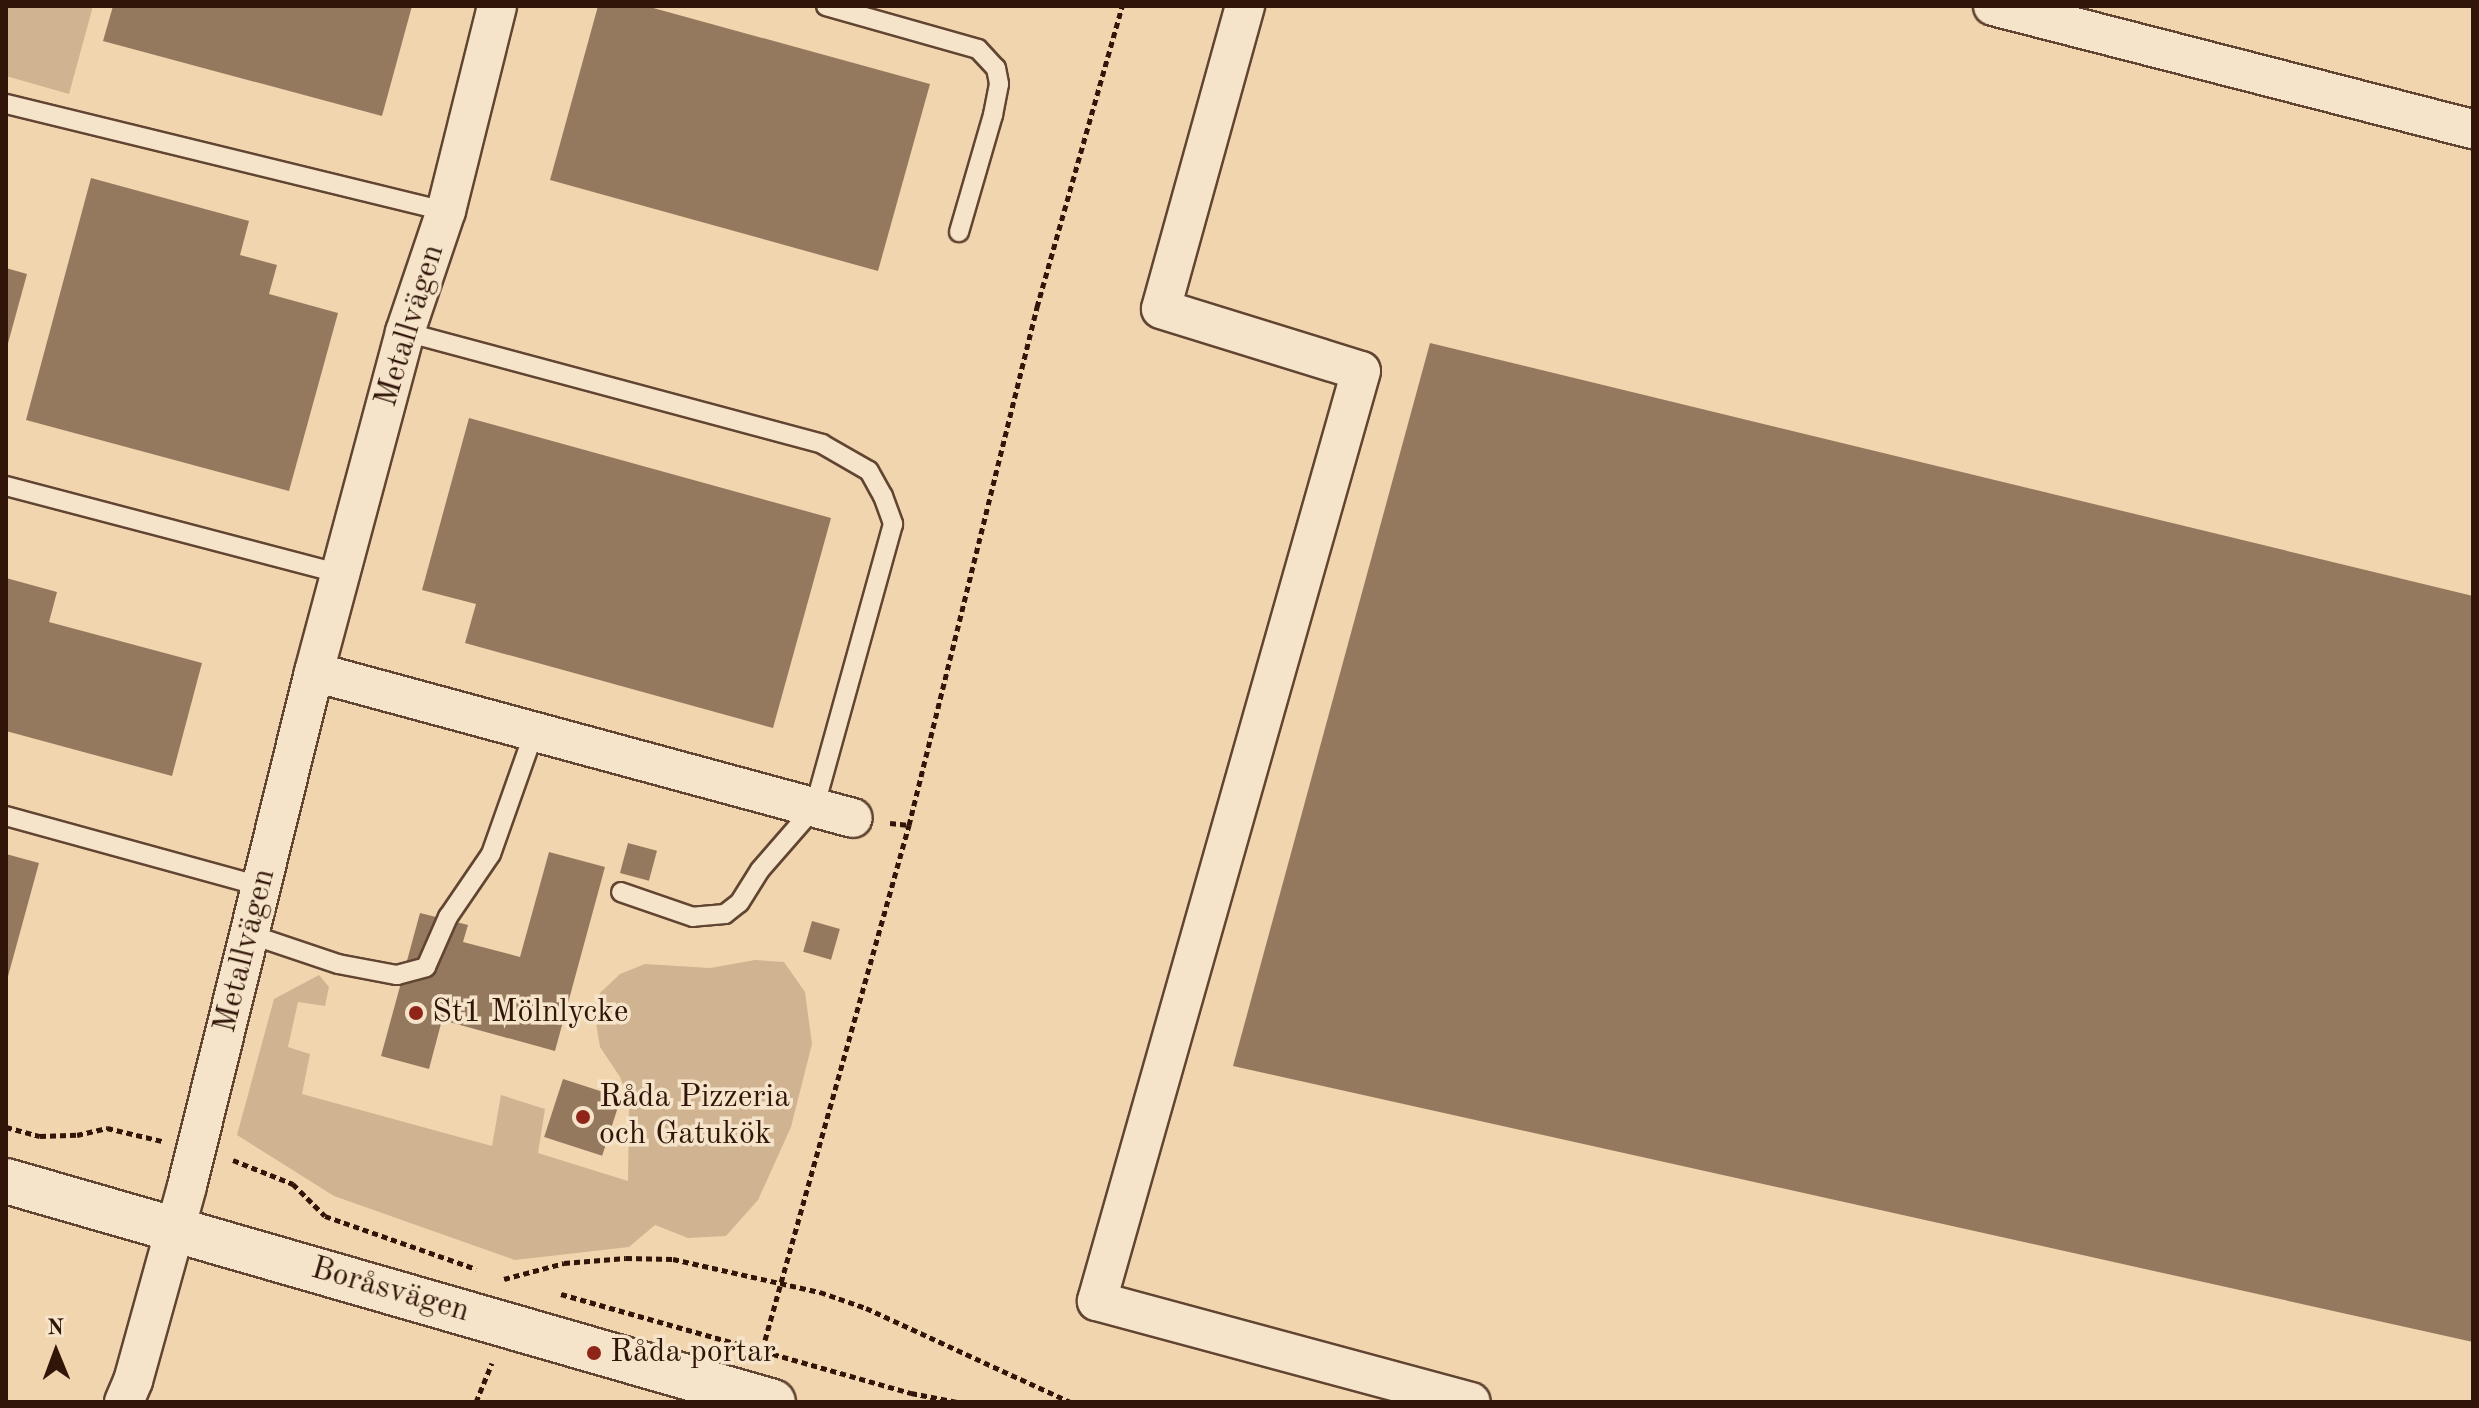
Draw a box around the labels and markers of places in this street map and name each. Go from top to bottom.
place label: St1 Mölnlycke [432,994,629,1032]
marker: St1 Mölnlycke [407,1004,425,1022]
place label: Råda Pizzeria och Gatukök [599,1080,790,1155]
marker: Råda Pizzeria och Gatukök [574,1108,592,1126]
place label: Råda portar [610,1334,776,1372]
marker: Råda portar [585,1344,603,1362]

